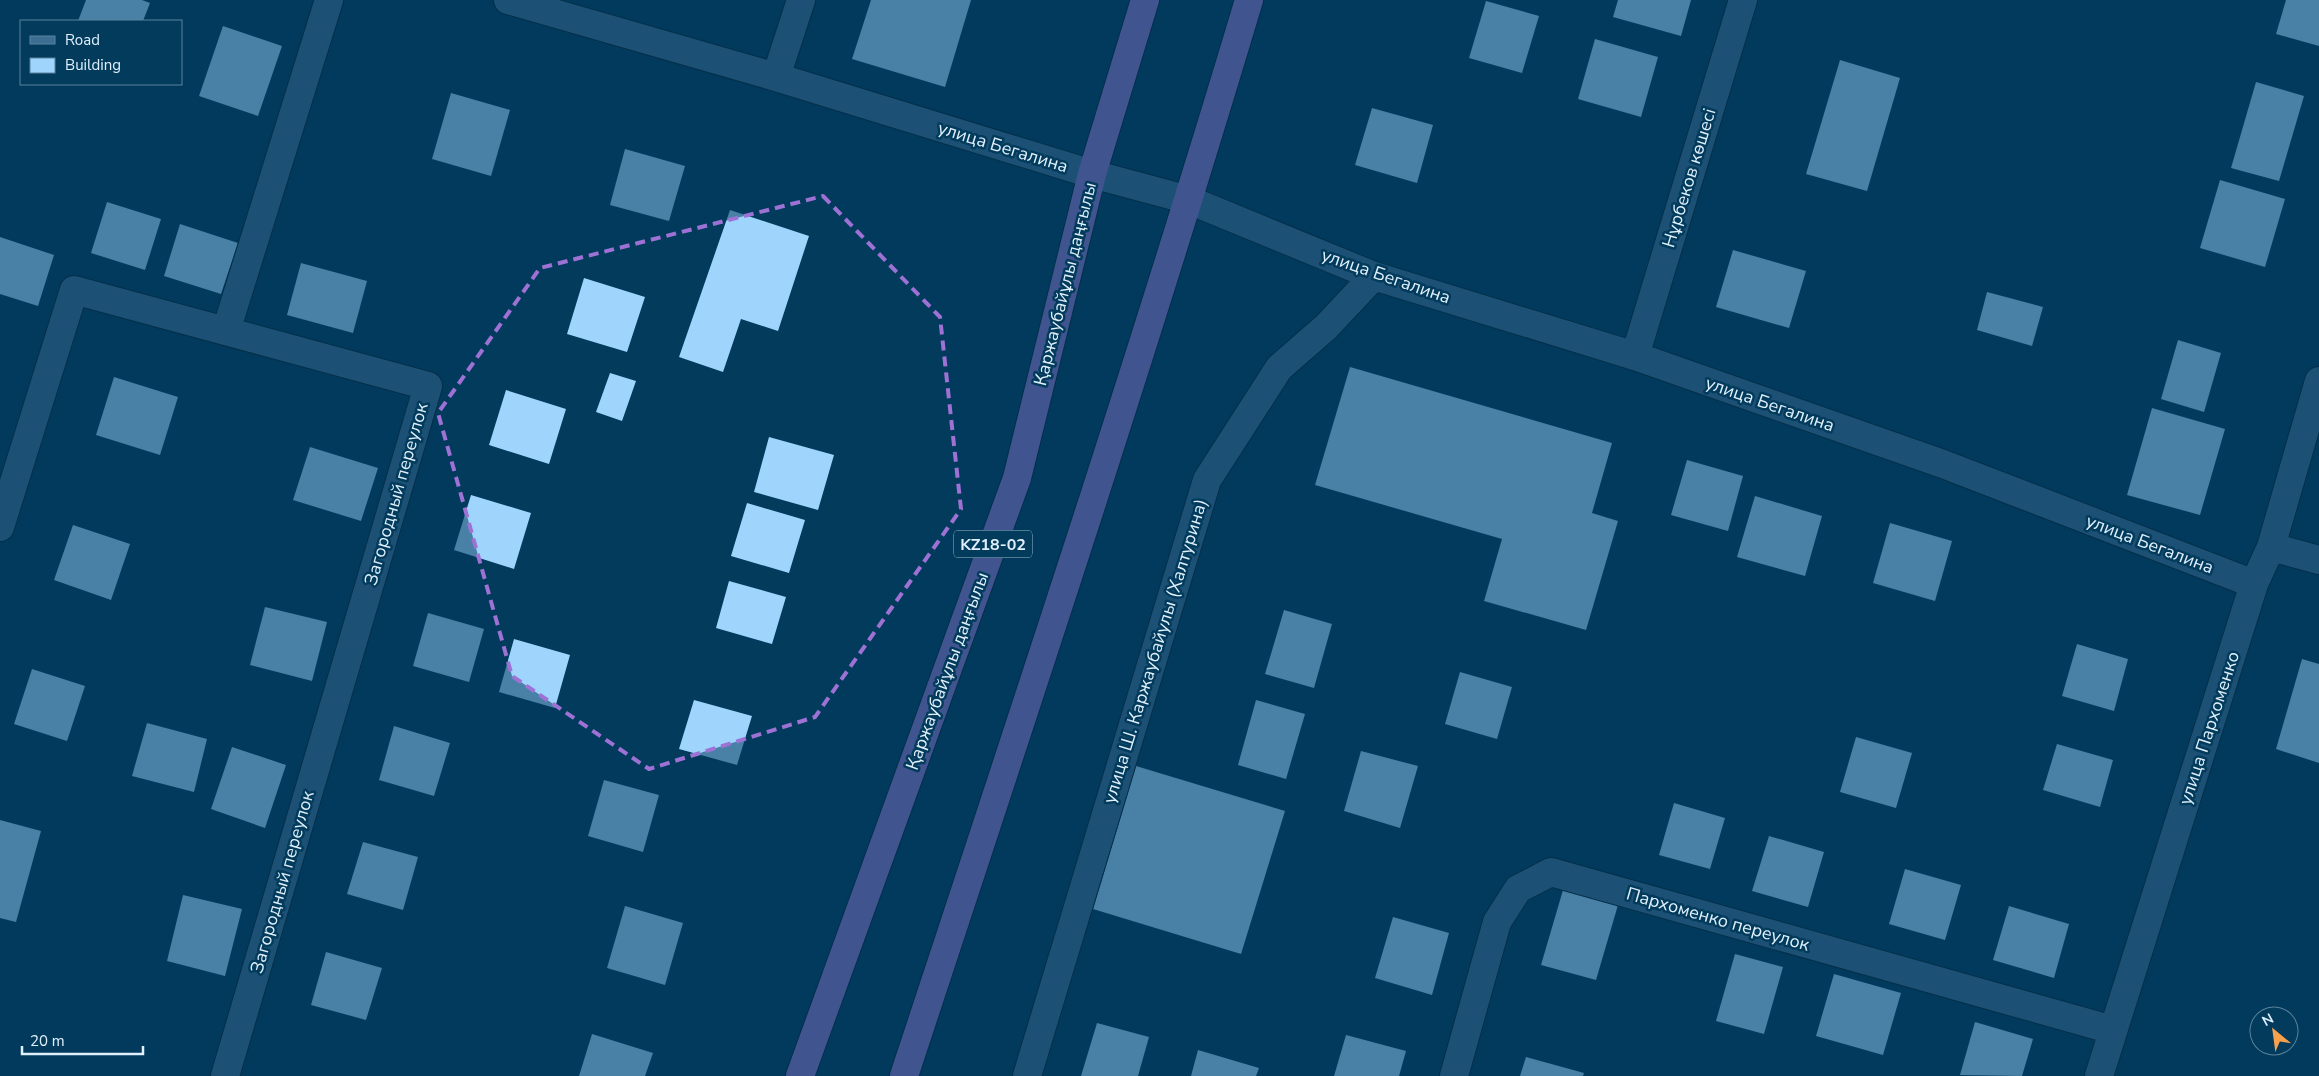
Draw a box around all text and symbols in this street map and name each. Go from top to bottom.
legend [20,20,182,85]
text: Road [65,30,100,50]
text: Building [65,55,121,75]
street label: Нұрбеков көшесі [1656,105,1722,251]
street label: улица Бегалина [935,116,1071,178]
street label: Қаржаубайұлы даңғылы [1028,180,1102,388]
street label: улица Бегалина [1318,243,1454,309]
street label: улица Бегалина [1702,371,1838,437]
street label: Загородный переулок [358,399,434,588]
street label: улица Ш. Каржаубайулы (Халтурина) [1097,496,1213,806]
street label: улица Бегалина [2083,509,2217,579]
road number: KZ18-02 [954,530,1032,558]
street label: Қаржаубайұлы даңғылы [900,569,994,773]
street label: улица Пархоменко [2173,648,2245,808]
street label: Загородный переулок [244,787,320,976]
street label: Пархоменко переулок [1624,881,1813,957]
north arrow [2249,1006,2299,1056]
text: N [2259,1009,2277,1031]
scale bar [22,1024,144,1056]
text: 20 m [30,1031,65,1051]

